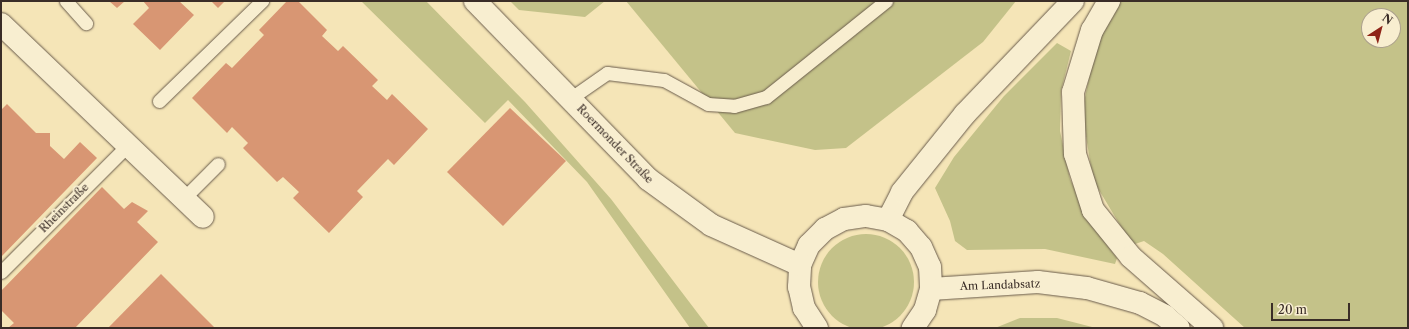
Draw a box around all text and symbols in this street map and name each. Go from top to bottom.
north arrow [1361,8,1401,48]
text: N [1379,11,1395,28]
street label: Roermonder Straße [574,102,656,186]
street label: Rheinstraße [37,181,91,235]
street label: Am Landabsatz [960,277,1040,293]
scale bar [1273,295,1352,321]
text: 20 m [1278,302,1307,317]

